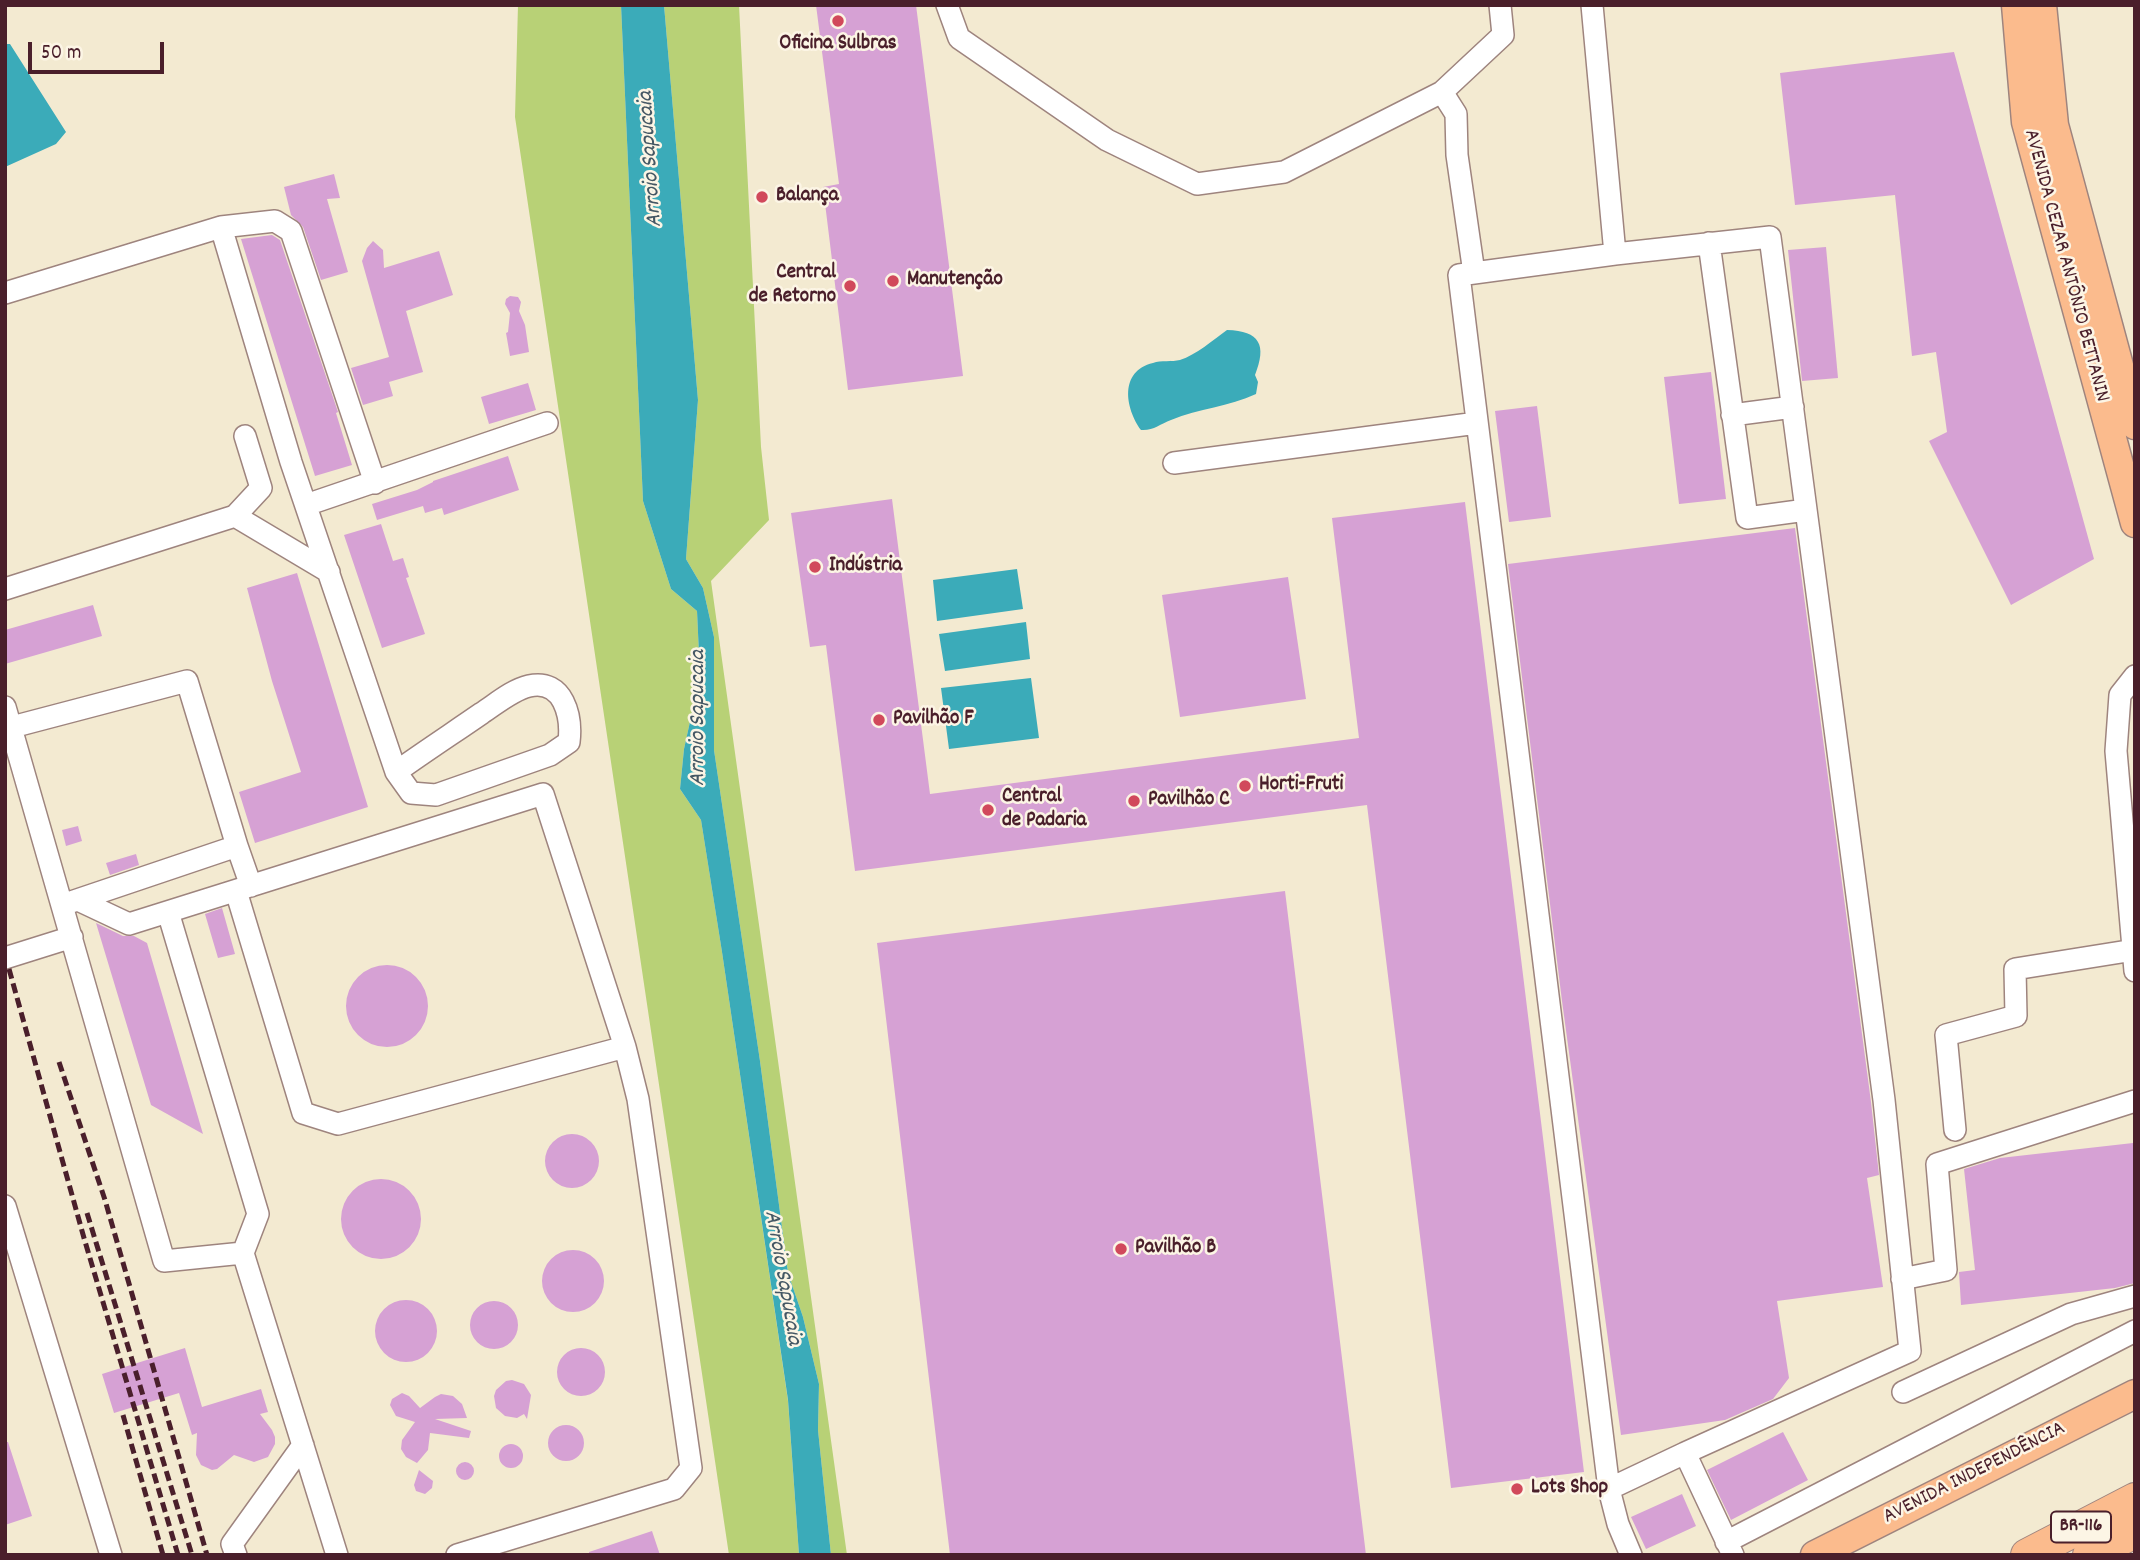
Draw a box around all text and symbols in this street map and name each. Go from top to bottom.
marker: Oficina Sulbras [830,13,846,29]
scale bar [32,28,168,72]
place label: Oficina Sulbras [779,32,897,58]
text: 50 m [41,39,81,69]
water label: Arroio Sapucaia [633,90,671,228]
street label: AVENIDA CEZAR ANTÔNIO BETTANIN [2016,127,2114,405]
place label: Balança [776,184,839,210]
marker: Balança [754,189,770,205]
place label: Central de Retorno [749,261,836,311]
place label: Manutenção [907,268,1003,294]
marker: Manutenção [885,273,901,289]
marker: Central de Retorno [842,278,858,294]
place label: Indústria [829,554,902,580]
marker: Indústria [807,559,823,575]
water label: Arroio Sapucaia [686,650,714,786]
place label: Pavilhão F [893,707,974,733]
marker: Pavilhão F [871,712,887,728]
place label: Horti-Fruti [1259,773,1343,799]
marker: Horti-Fruti [1237,778,1253,794]
place label: Central de Padaria [1002,785,1086,835]
place label: Pavilhão C [1148,788,1230,814]
marker: Pavilhão C [1126,793,1142,809]
marker: Central de Padaria [980,802,996,818]
water label: Arroio Sapucaia [756,1209,806,1347]
place label: Pavilhão B [1135,1236,1216,1262]
marker: Pavilhão B [1113,1241,1129,1257]
street label: AVENIDA INDEPENDÊNCIA [1880,1417,2070,1531]
place label: Lots Shop [1531,1476,1608,1502]
marker: Lots Shop [1509,1481,1525,1497]
road number: BR-116 [2051,1512,2111,1542]

